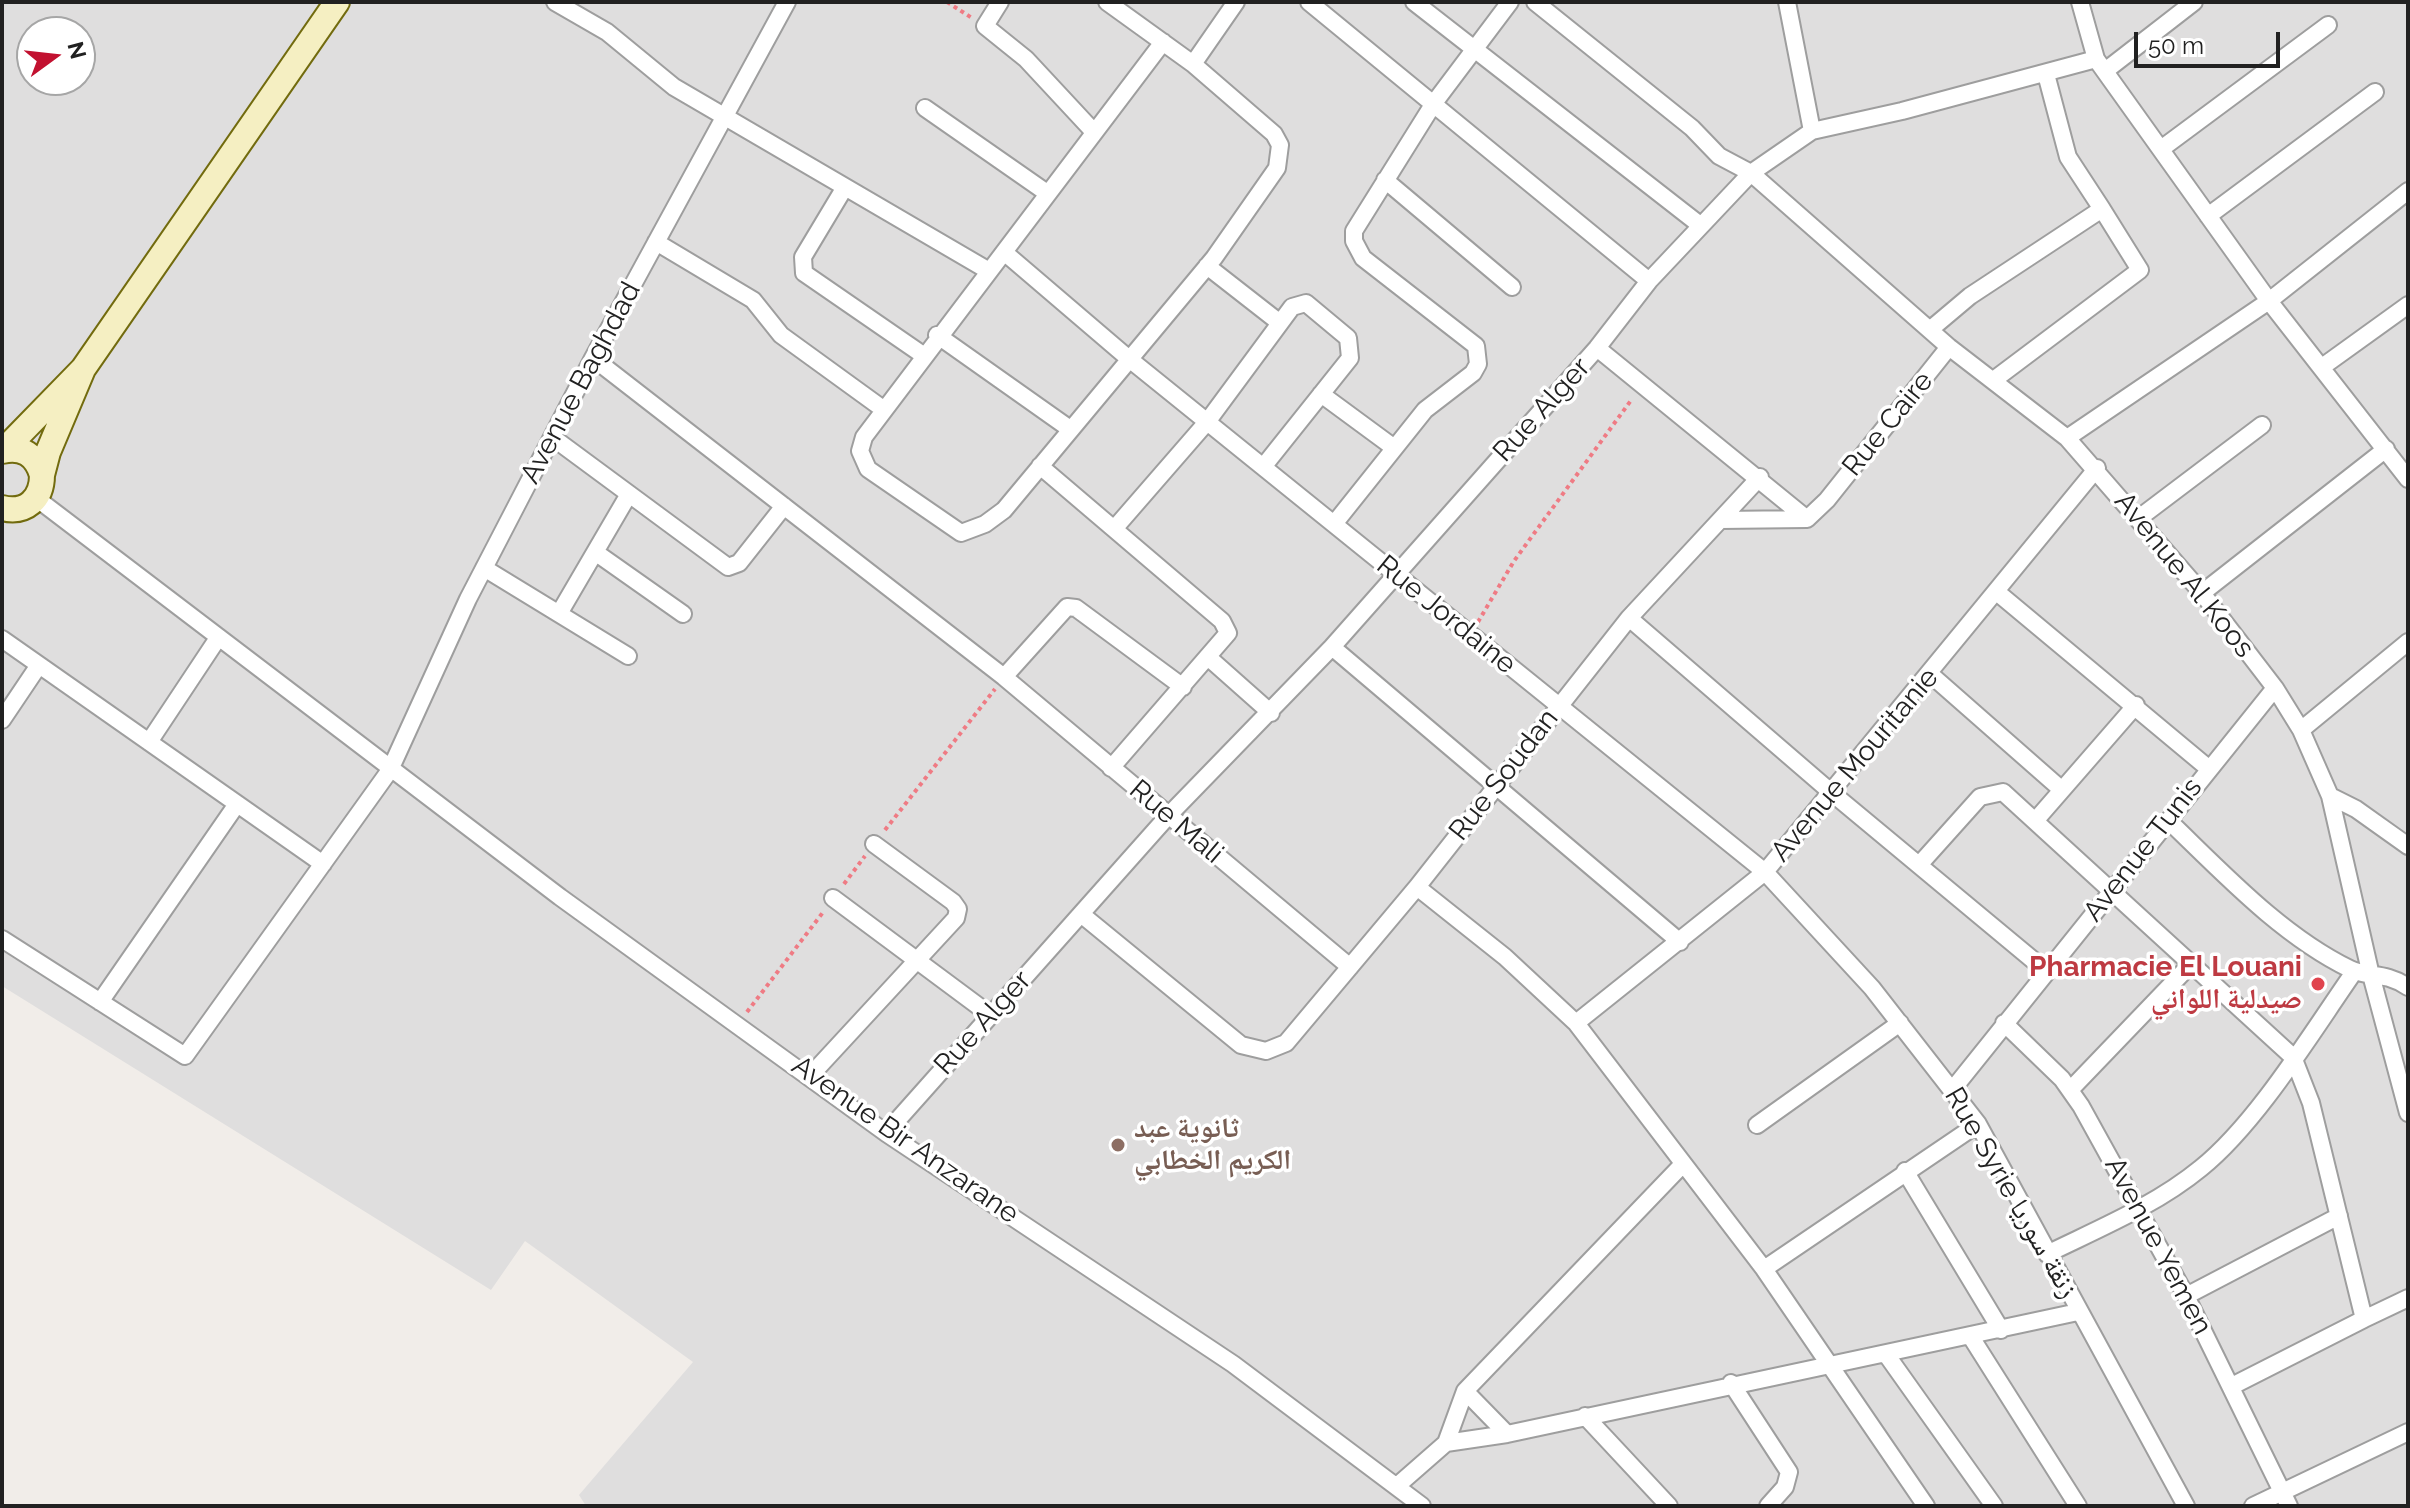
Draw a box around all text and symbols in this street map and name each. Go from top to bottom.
north arrow [16,16,96,96]
scale bar [2138,16,2284,66]
text: 50 m [2148,31,2204,60]
text: N [63,39,92,62]
street label: Avenue Baghdad [514,277,648,489]
street label: Rue Alger [1487,351,1597,469]
street label: Rue Caire [1836,365,1940,483]
street label: Avenue Al Koos [2107,486,2261,664]
street label: Rue Jordaine [1370,549,1522,681]
street label: Avenue Mouritanie [1764,661,1946,869]
street label: Rue Soudan [1442,703,1566,847]
street label: Avenue Tunis [2077,772,2209,928]
street label: Rue Mali [1122,773,1230,871]
place label: Pharmacie El Louani صيدلية اللواني [2029,951,2302,1017]
street label: Rue Alger [928,964,1038,1082]
marker: Pharmacie El Louani صيدلية اللواني [2309,975,2327,993]
street label: Avenue Bir Anzarane [785,1049,1025,1231]
street label: Rue Syrie زنقة سوريا [1937,1082,2085,1304]
place label: ثانوية عبد الكريم الخطابي [1134,1112,1291,1178]
marker: ثانوية عبد الكريم الخطابي [1109,1136,1127,1154]
street label: Avenue Yemen [2097,1152,2219,1340]

